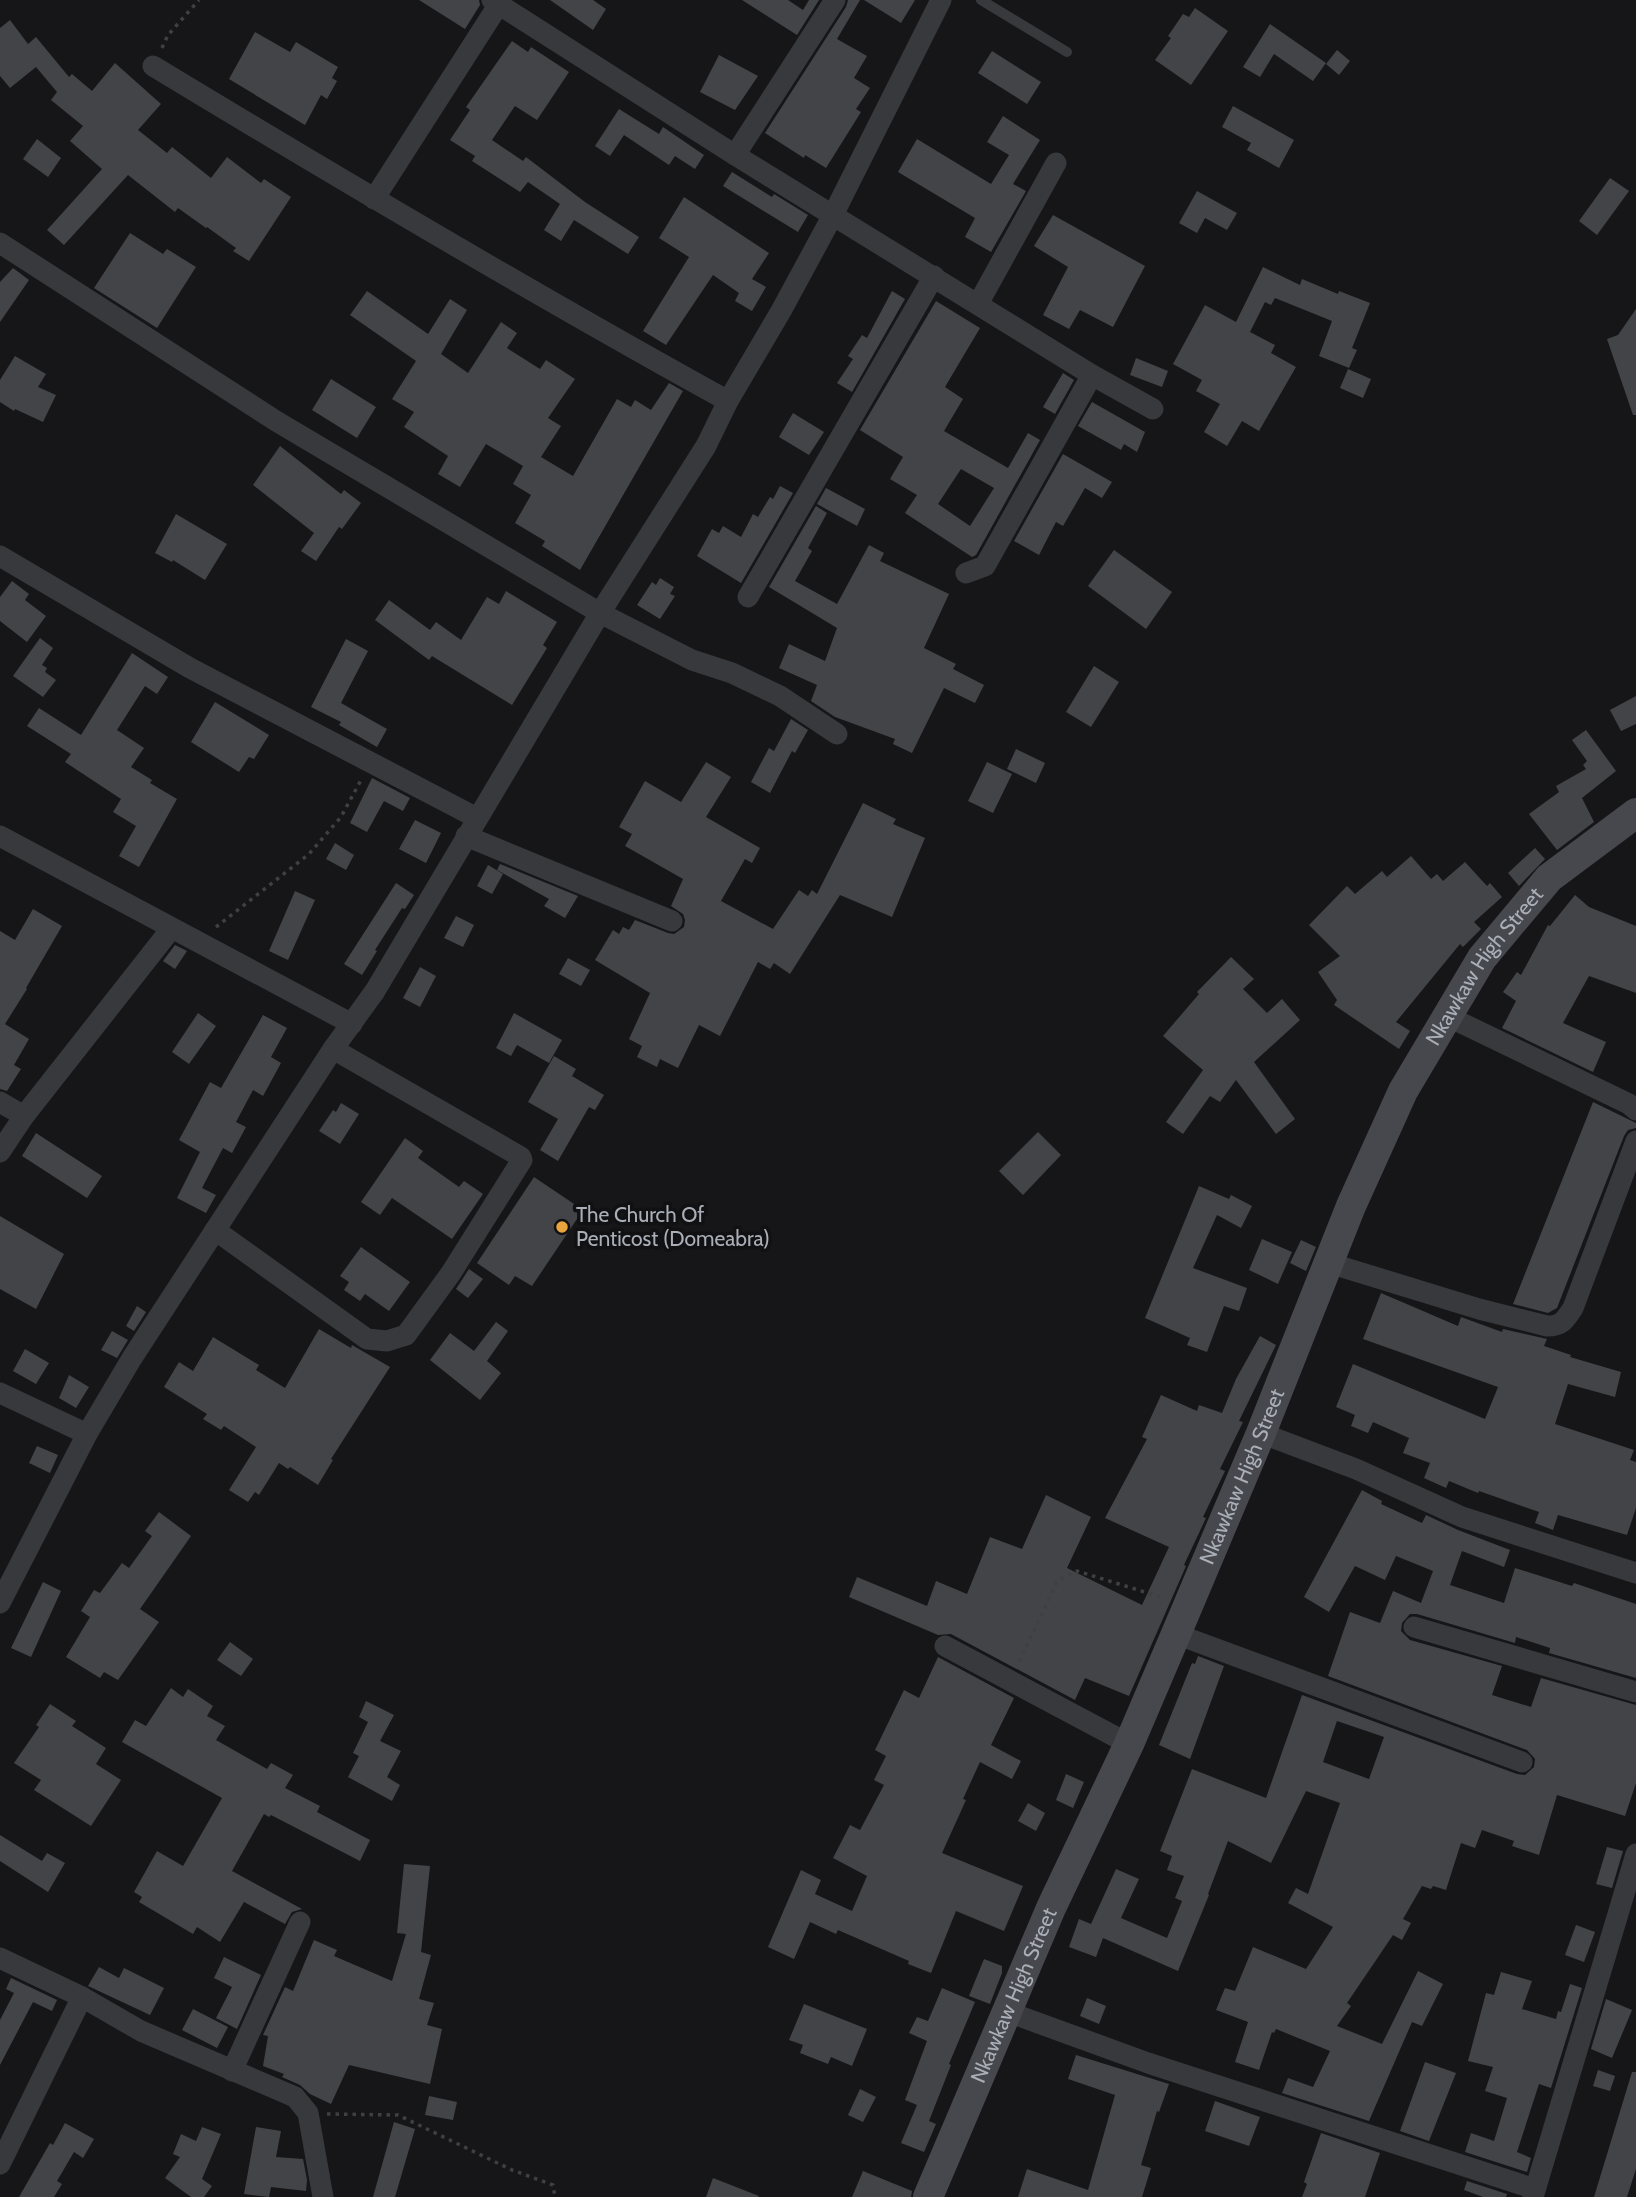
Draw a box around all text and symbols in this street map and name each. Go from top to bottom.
street label: Nkawkaw High Street [1420,882,1548,1050]
place label: The Church Of Penticost (Domeabra) [576,1202,770,1251]
marker: The Church Of Penticost (Domeabra) [554,1219,570,1235]
street label: Nkawkaw High Street [1194,1385,1289,1568]
street label: Nkawkaw High Street [965,1904,1062,2087]

